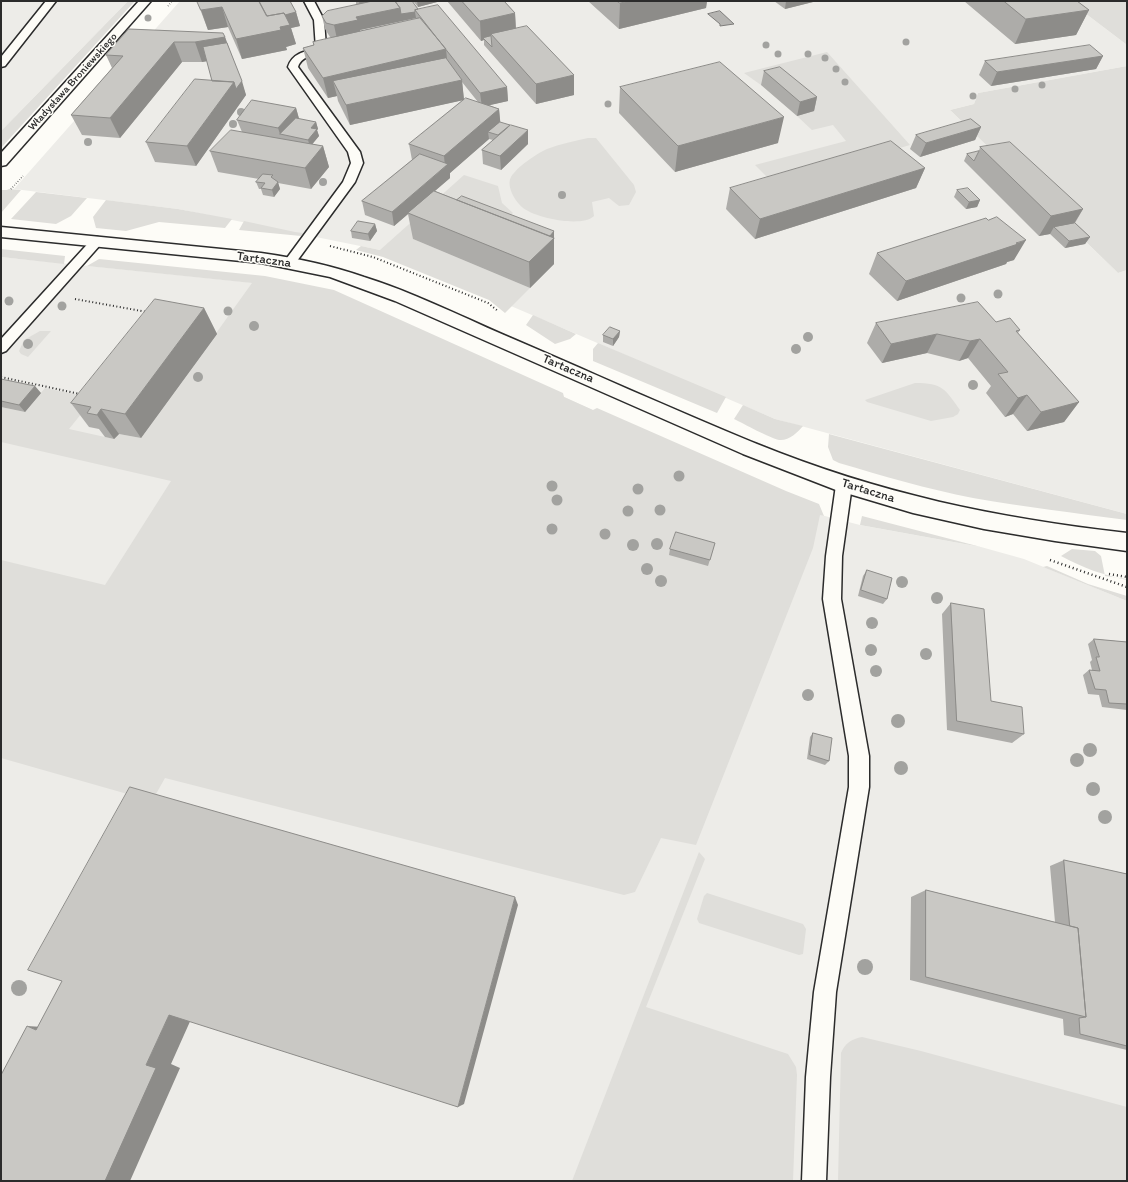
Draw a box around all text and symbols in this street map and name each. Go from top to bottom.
street label: Władysława Broniewskiego [26,30,120,134]
street label: Tartaczna [236,248,292,272]
street label: Tartaczna [540,351,596,387]
street label: Tartaczna [839,476,897,506]

